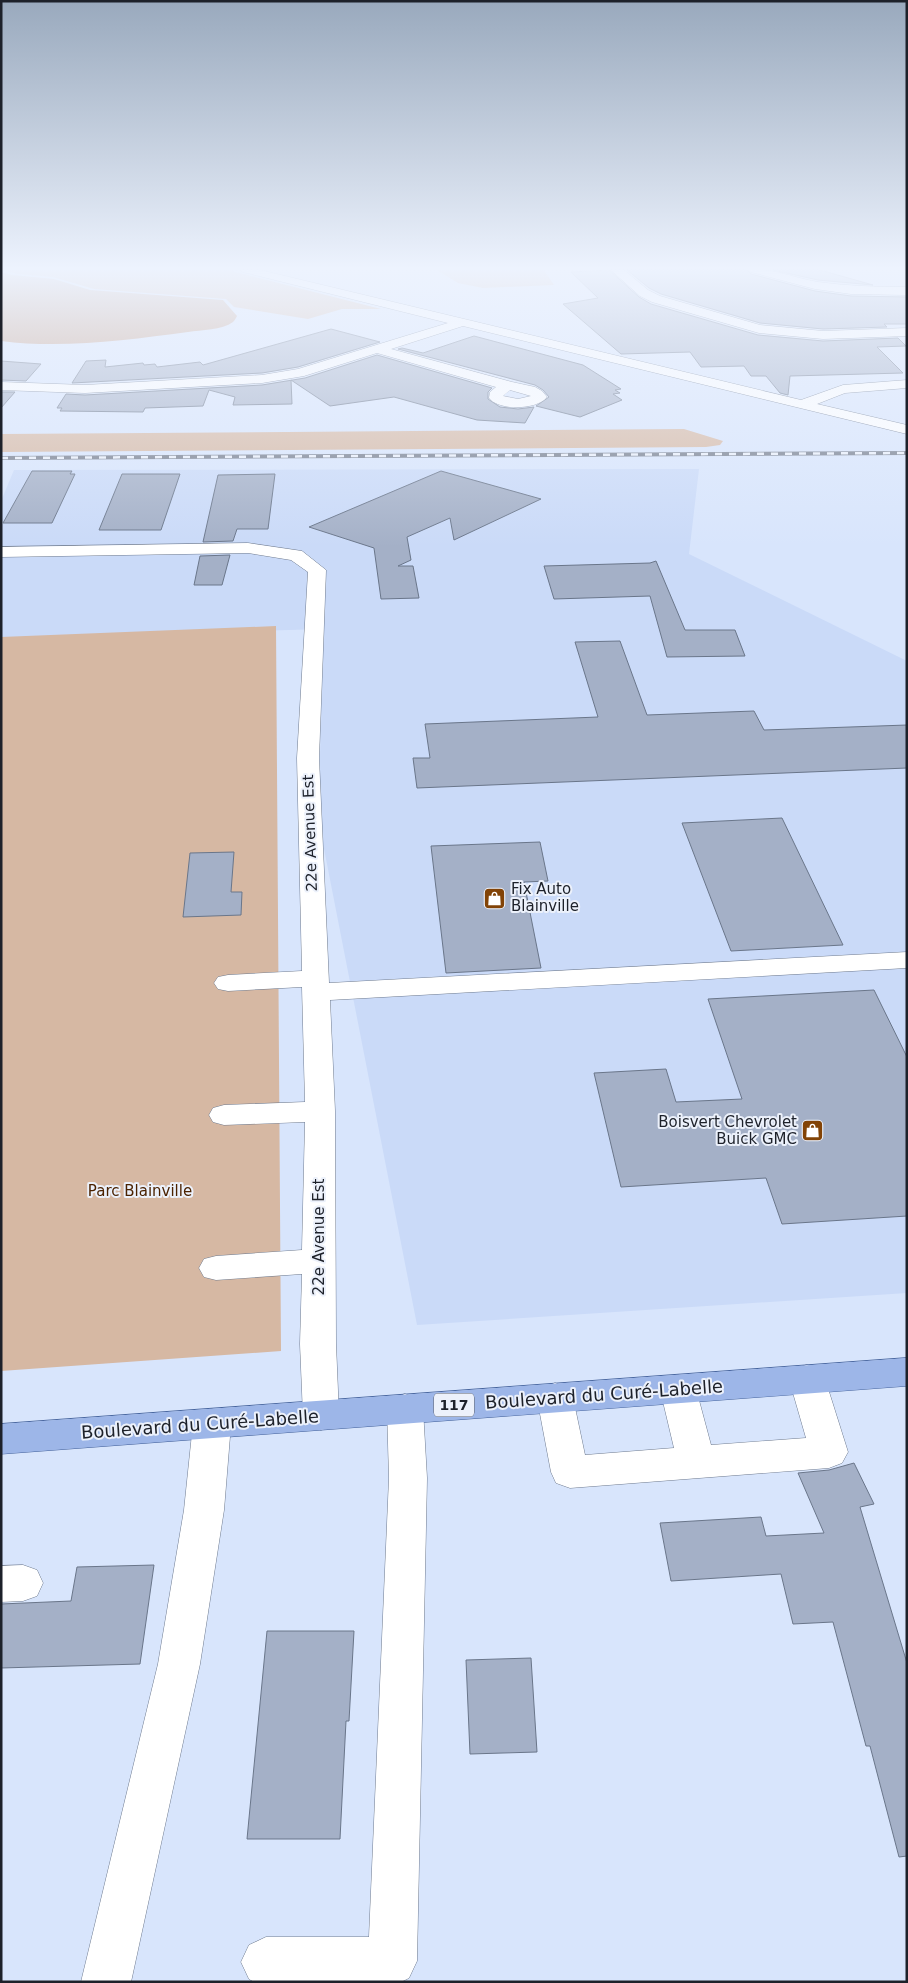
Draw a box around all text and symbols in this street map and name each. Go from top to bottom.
street label: 22e Avenue Est [299,774,321,892]
place label: Fix Auto Blainville [511,880,579,915]
shop icon: Fix Auto Blainville [483,886,507,910]
place label: Boisvert Chevrolet Buick GMC [658,1113,797,1148]
shop icon: Boisvert Chevrolet Buick GMC [801,1119,825,1143]
street label: 22e Avenue Est [310,1179,328,1295]
park label: Parc Blainville [88,1182,192,1200]
street label: Boulevard du Curé-Labelle [484,1375,724,1413]
road number: 117 [434,1394,474,1416]
street label: Boulevard du Curé-Labelle [80,1405,320,1443]

